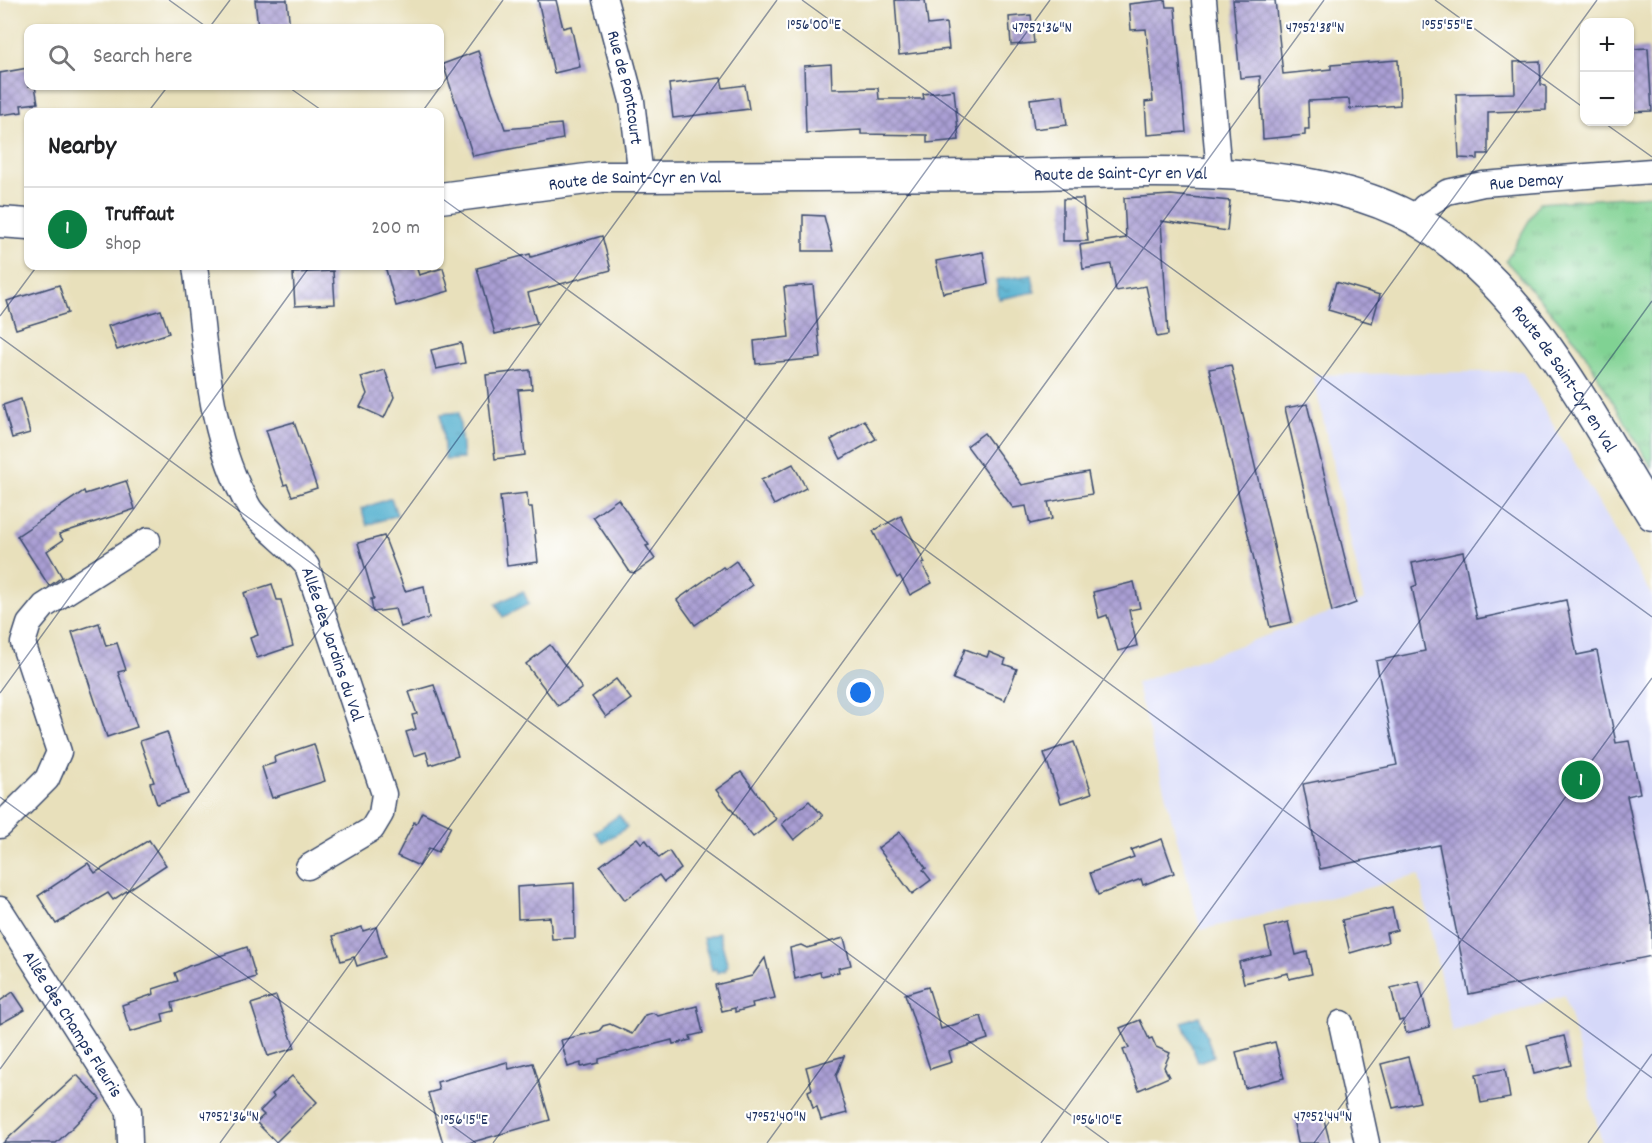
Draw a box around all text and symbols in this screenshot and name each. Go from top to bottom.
text: 1°56'00"E [787,15,841,37]
text: 1°55'55"E [1422,15,1473,37]
text: 47°52'36"N [1012,18,1072,40]
text: 47°52'38"N [1286,18,1344,40]
map controls [1580,18,1634,126]
button: + [1580,18,1634,72]
search box [24,24,444,90]
street label: Rue de Pontcourt [599,28,647,147]
icon: search [45,41,78,74]
text: Search here [93,42,192,73]
button: − [1580,72,1634,126]
text: Nearby [48,129,116,166]
street label: Route de Saint-Cyr en Val [1034,162,1208,189]
street label: Route de Saint-Cyr en Val [547,166,722,199]
street label: Rue Demay [1489,168,1565,198]
text: Truffaut [105,200,174,231]
text: 1 [65,215,70,243]
text: 200 m [371,215,420,243]
text: Shop [105,231,141,259]
street label: Route de Saint-Cyr en Val [1504,300,1622,458]
street label: Allée des Jardins du Val [293,564,369,726]
your location [846,678,875,707]
pin: 1 [1562,758,1600,802]
street label: Allée des Champs Fleuris [15,947,127,1103]
text: 47°52'36"N [199,1107,259,1129]
text: 47°52'40"N [746,1107,806,1129]
text: 47°52'44"N [1294,1107,1352,1129]
text: 1°56'15"E [440,1110,488,1132]
text: 1°56'10"E [1073,1110,1122,1132]

